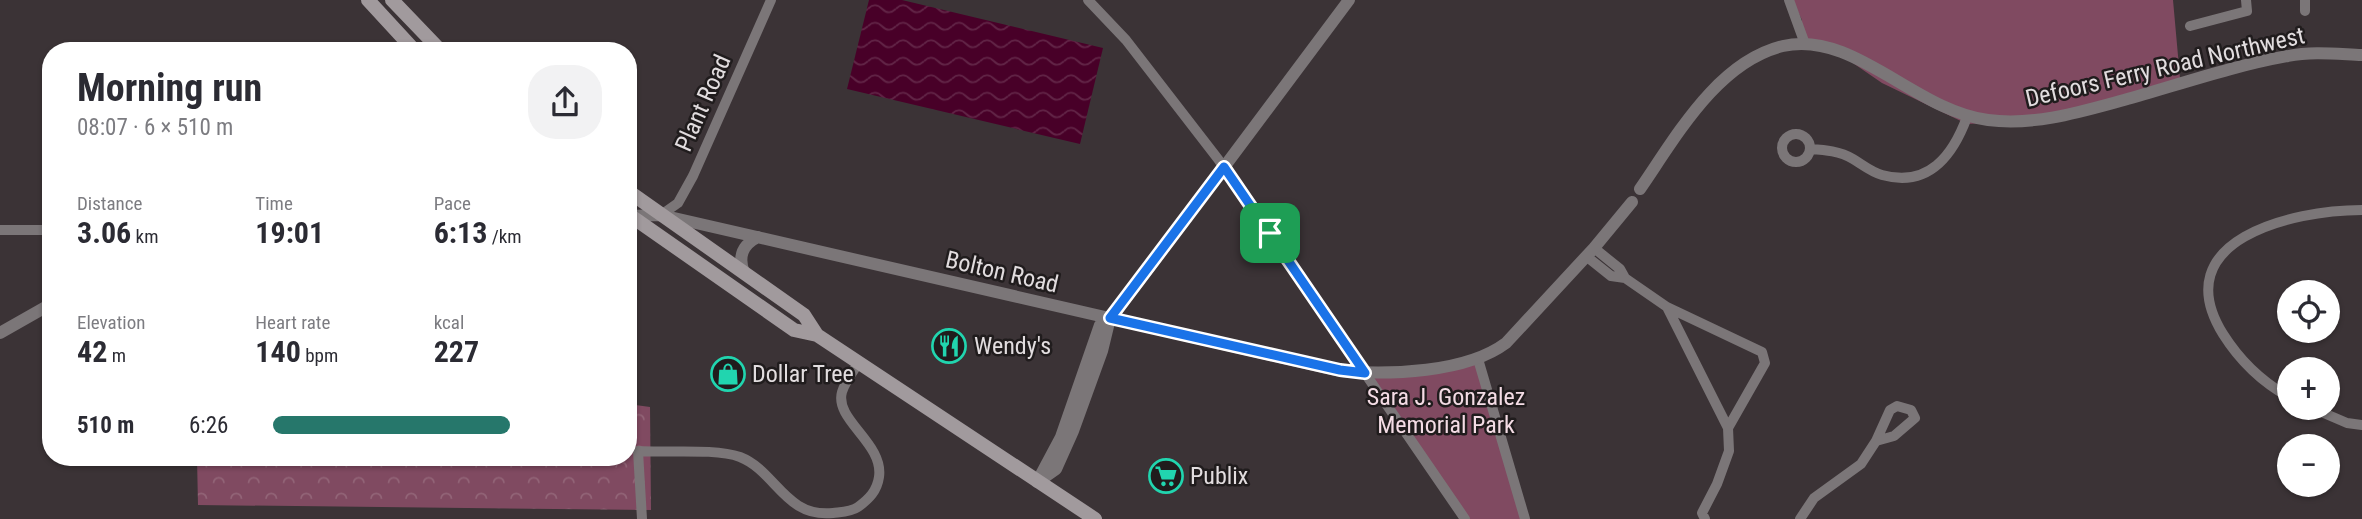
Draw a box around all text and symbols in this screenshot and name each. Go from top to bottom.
street label: Defoors Ferry Road Northwest [2023,21,2307,113]
street label: Plant Road [669,50,737,156]
button: share [528,65,602,139]
text: Morning run [77,66,262,110]
text: 08:07 · 6 × 510 m [77,114,233,141]
text: Distance [77,192,142,215]
text: Time [255,192,293,215]
text: Pace [434,192,471,215]
pin [1240,203,1300,263]
icon: arrive [1251,214,1289,252]
text: 3.06 [77,215,131,250]
text: 19:01 [255,215,324,250]
text: 6:13 [434,215,487,250]
text: km [131,225,158,248]
text: /km [487,225,522,248]
street label: Bolton Road [943,245,1061,299]
map controls [2277,280,2340,497]
button: locate [2277,280,2340,343]
text: Elevation [77,311,145,334]
text: Heart rate [255,311,330,334]
text: kcal [434,311,464,334]
restaurant icon: Wendy's [930,327,968,365]
place label: Wendy's [974,332,1051,360]
text: 42 [77,334,107,369]
text: 140 [255,334,301,369]
text: 227 [434,334,479,369]
text: m [107,344,126,367]
text: bpm [301,344,338,367]
shop icon: Dollar Tree [709,355,747,393]
button: + [2277,357,2340,420]
place label: Dollar Tree [752,360,854,388]
park label: Sara J. Gonzalez Memorial Park [1367,383,1525,439]
text: 510 m [77,412,134,439]
text: 6:26 [189,412,228,439]
button: − [2277,434,2340,497]
supermarket icon: Publix [1147,457,1185,495]
place label: Publix [1190,462,1248,490]

